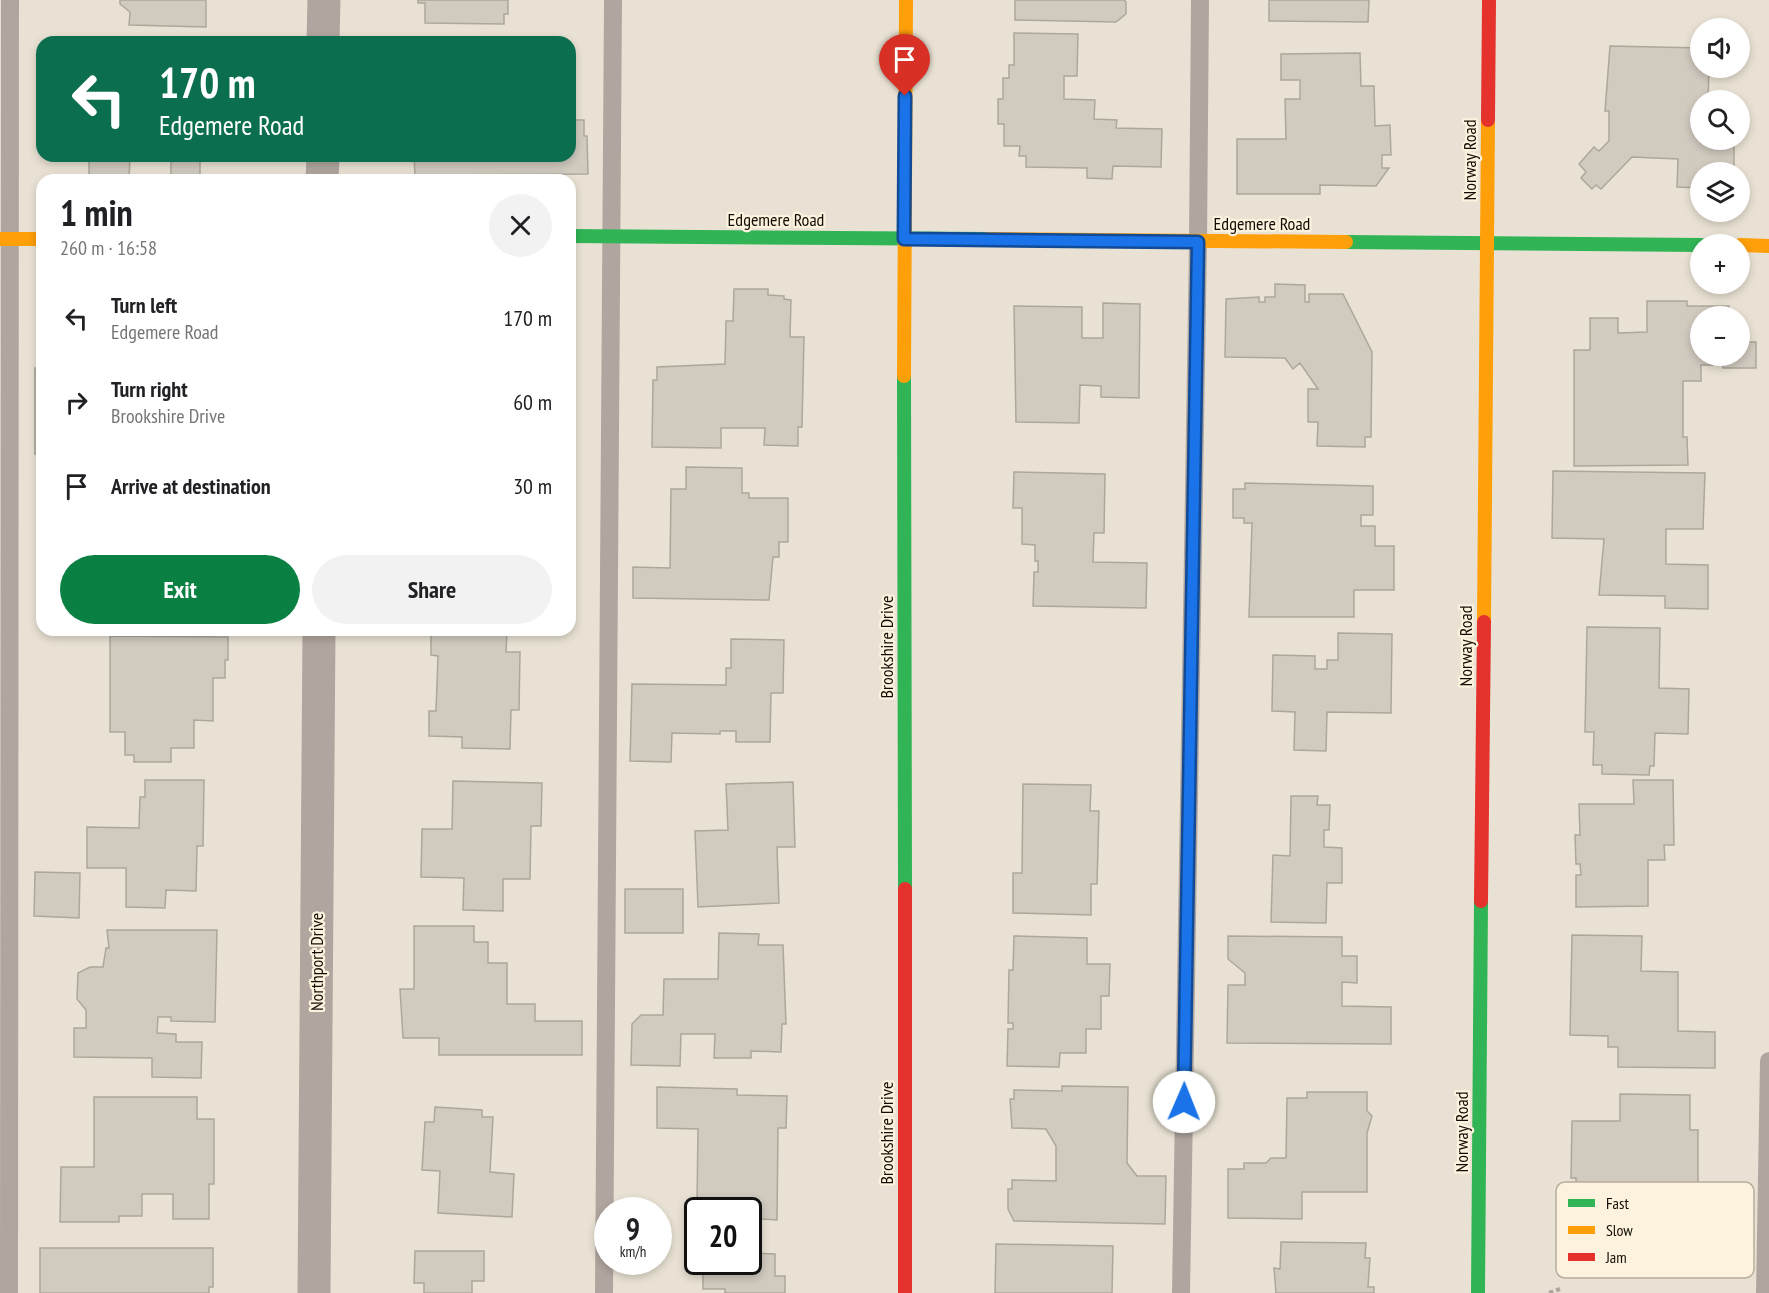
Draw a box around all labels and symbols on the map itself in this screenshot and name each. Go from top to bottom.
pin [879,34,930,96]
street label: Norway Road [1458,120,1481,200]
street label: Edgemere Road [728,208,824,231]
street label: Edgemere Road [1214,212,1310,235]
street label: Brookshire Drive [875,596,898,698]
street label: Norway Road [1454,606,1477,686]
street label: Northport Drive [305,913,328,1011]
position arrow [1152,1070,1216,1134]
street label: Brookshire Drive [875,1082,898,1184]
street label: Norway Road [1450,1092,1473,1172]
legend [1556,1182,1754,1278]
text: Fast [1606,1193,1629,1213]
speed limit sign: 20 [684,1197,762,1275]
text: Slow [1606,1220,1633,1240]
text: Jam [1605,1247,1627,1267]

